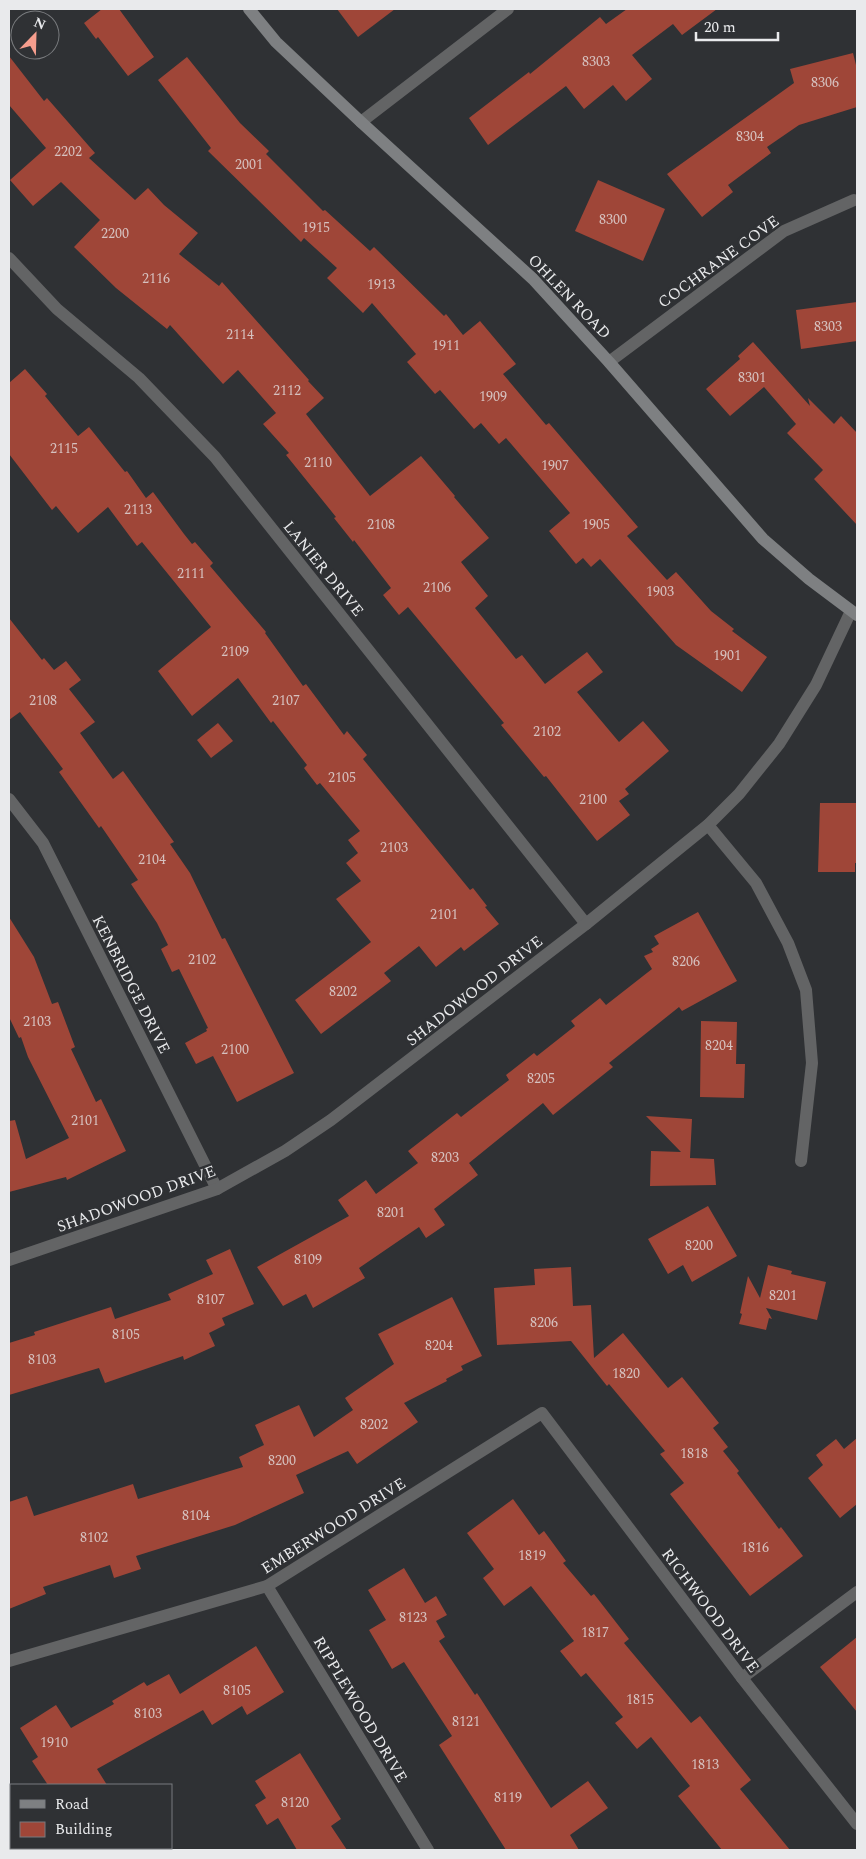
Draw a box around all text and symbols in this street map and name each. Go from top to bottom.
north arrow [10,10,60,60]
scale bar [696,10,778,42]
text: N [31,12,49,35]
text: 20 m [704,16,736,39]
house number: 8303 [582,51,610,72]
house number: 8306 [811,72,839,93]
house number: 8304 [736,126,764,147]
house number: 2202 [54,141,82,162]
house number: 2001 [235,154,263,175]
house number: 8300 [599,209,627,230]
street label: COCHRANE COVE [653,209,784,314]
house number: 1915 [302,217,330,238]
house number: 2200 [101,223,129,244]
street label: OHLEN ROAD [522,249,616,345]
house number: 2116 [142,268,170,289]
house number: 1913 [367,274,395,295]
house number: 8303 [814,316,842,337]
house number: 2114 [226,324,254,345]
house number: 1911 [432,335,460,356]
house number: 8301 [738,367,766,388]
house number: 2112 [273,380,301,401]
house number: 1909 [479,386,507,407]
house number: 2115 [50,438,78,459]
house number: 2110 [304,452,332,473]
house number: 1907 [541,455,569,476]
house number: 2113 [124,499,152,520]
house number: 2108 [367,514,395,535]
house number: 1905 [582,514,610,535]
street label: LANIER DRIVE [277,516,369,622]
house number: 2111 [177,563,205,584]
house number: 2106 [423,577,451,598]
house number: 1903 [646,581,674,602]
house number: 2109 [221,641,249,662]
house number: 1901 [713,645,741,666]
house number: 2108 [29,690,57,711]
house number: 2107 [272,690,300,711]
house number: 2102 [533,721,561,742]
house number: 2105 [328,767,356,788]
house number: 2100 [579,789,607,810]
house number: 2103 [380,837,408,858]
house number: 2104 [138,849,166,870]
house number: 2101 [430,904,458,925]
street label: KENBRIDGE DRIVE [86,911,176,1058]
street label: SHADOWOOD DRIVE [401,930,548,1052]
house number: 2102 [188,949,216,970]
house number: 8206 [672,951,700,972]
house number: 8202 [329,981,357,1002]
house number: 2103 [23,1011,51,1032]
house number: 8204 [705,1035,733,1056]
house number: 2100 [221,1039,249,1060]
house number: 8205 [527,1068,555,1089]
house number: 2101 [71,1110,99,1131]
house number: 8203 [431,1147,459,1168]
street label: SHADOWOOD DRIVE [53,1159,219,1239]
house number: 8201 [377,1202,405,1223]
house number: 8200 [685,1235,713,1256]
house number: 8109 [294,1249,322,1270]
house number: 8201 [769,1285,797,1306]
house number: 8107 [197,1289,225,1310]
house number: 8206 [530,1312,558,1333]
house number: 8105 [112,1324,140,1345]
house number: 8204 [425,1335,453,1356]
house number: 8103 [28,1349,56,1370]
house number: 1820 [612,1363,640,1384]
house number: 8202 [360,1414,388,1435]
house number: 1818 [680,1443,708,1464]
house number: 8200 [268,1450,296,1471]
street label: EMBERWOOD DRIVE [257,1472,410,1580]
house number: 8104 [182,1505,210,1526]
house number: 8102 [80,1527,108,1548]
house number: 1816 [741,1537,769,1558]
street label: RICHWOOD DRIVE [655,1543,765,1678]
house number: 1819 [518,1545,546,1566]
house number: 8123 [399,1607,427,1628]
house number: 1817 [581,1622,609,1643]
street label: RIPPLEWOOD DRIVE [307,1632,413,1787]
house number: 8105 [223,1680,251,1701]
house number: 1815 [626,1689,654,1710]
house number: 8103 [134,1703,162,1724]
house number: 8121 [452,1711,480,1732]
house number: 1910 [40,1732,68,1753]
house number: 1813 [691,1754,719,1775]
legend [10,1784,172,1849]
house number: 8119 [494,1787,522,1808]
house number: 8120 [281,1792,309,1813]
text: Road [55,1793,89,1816]
text: Building [55,1818,112,1841]

